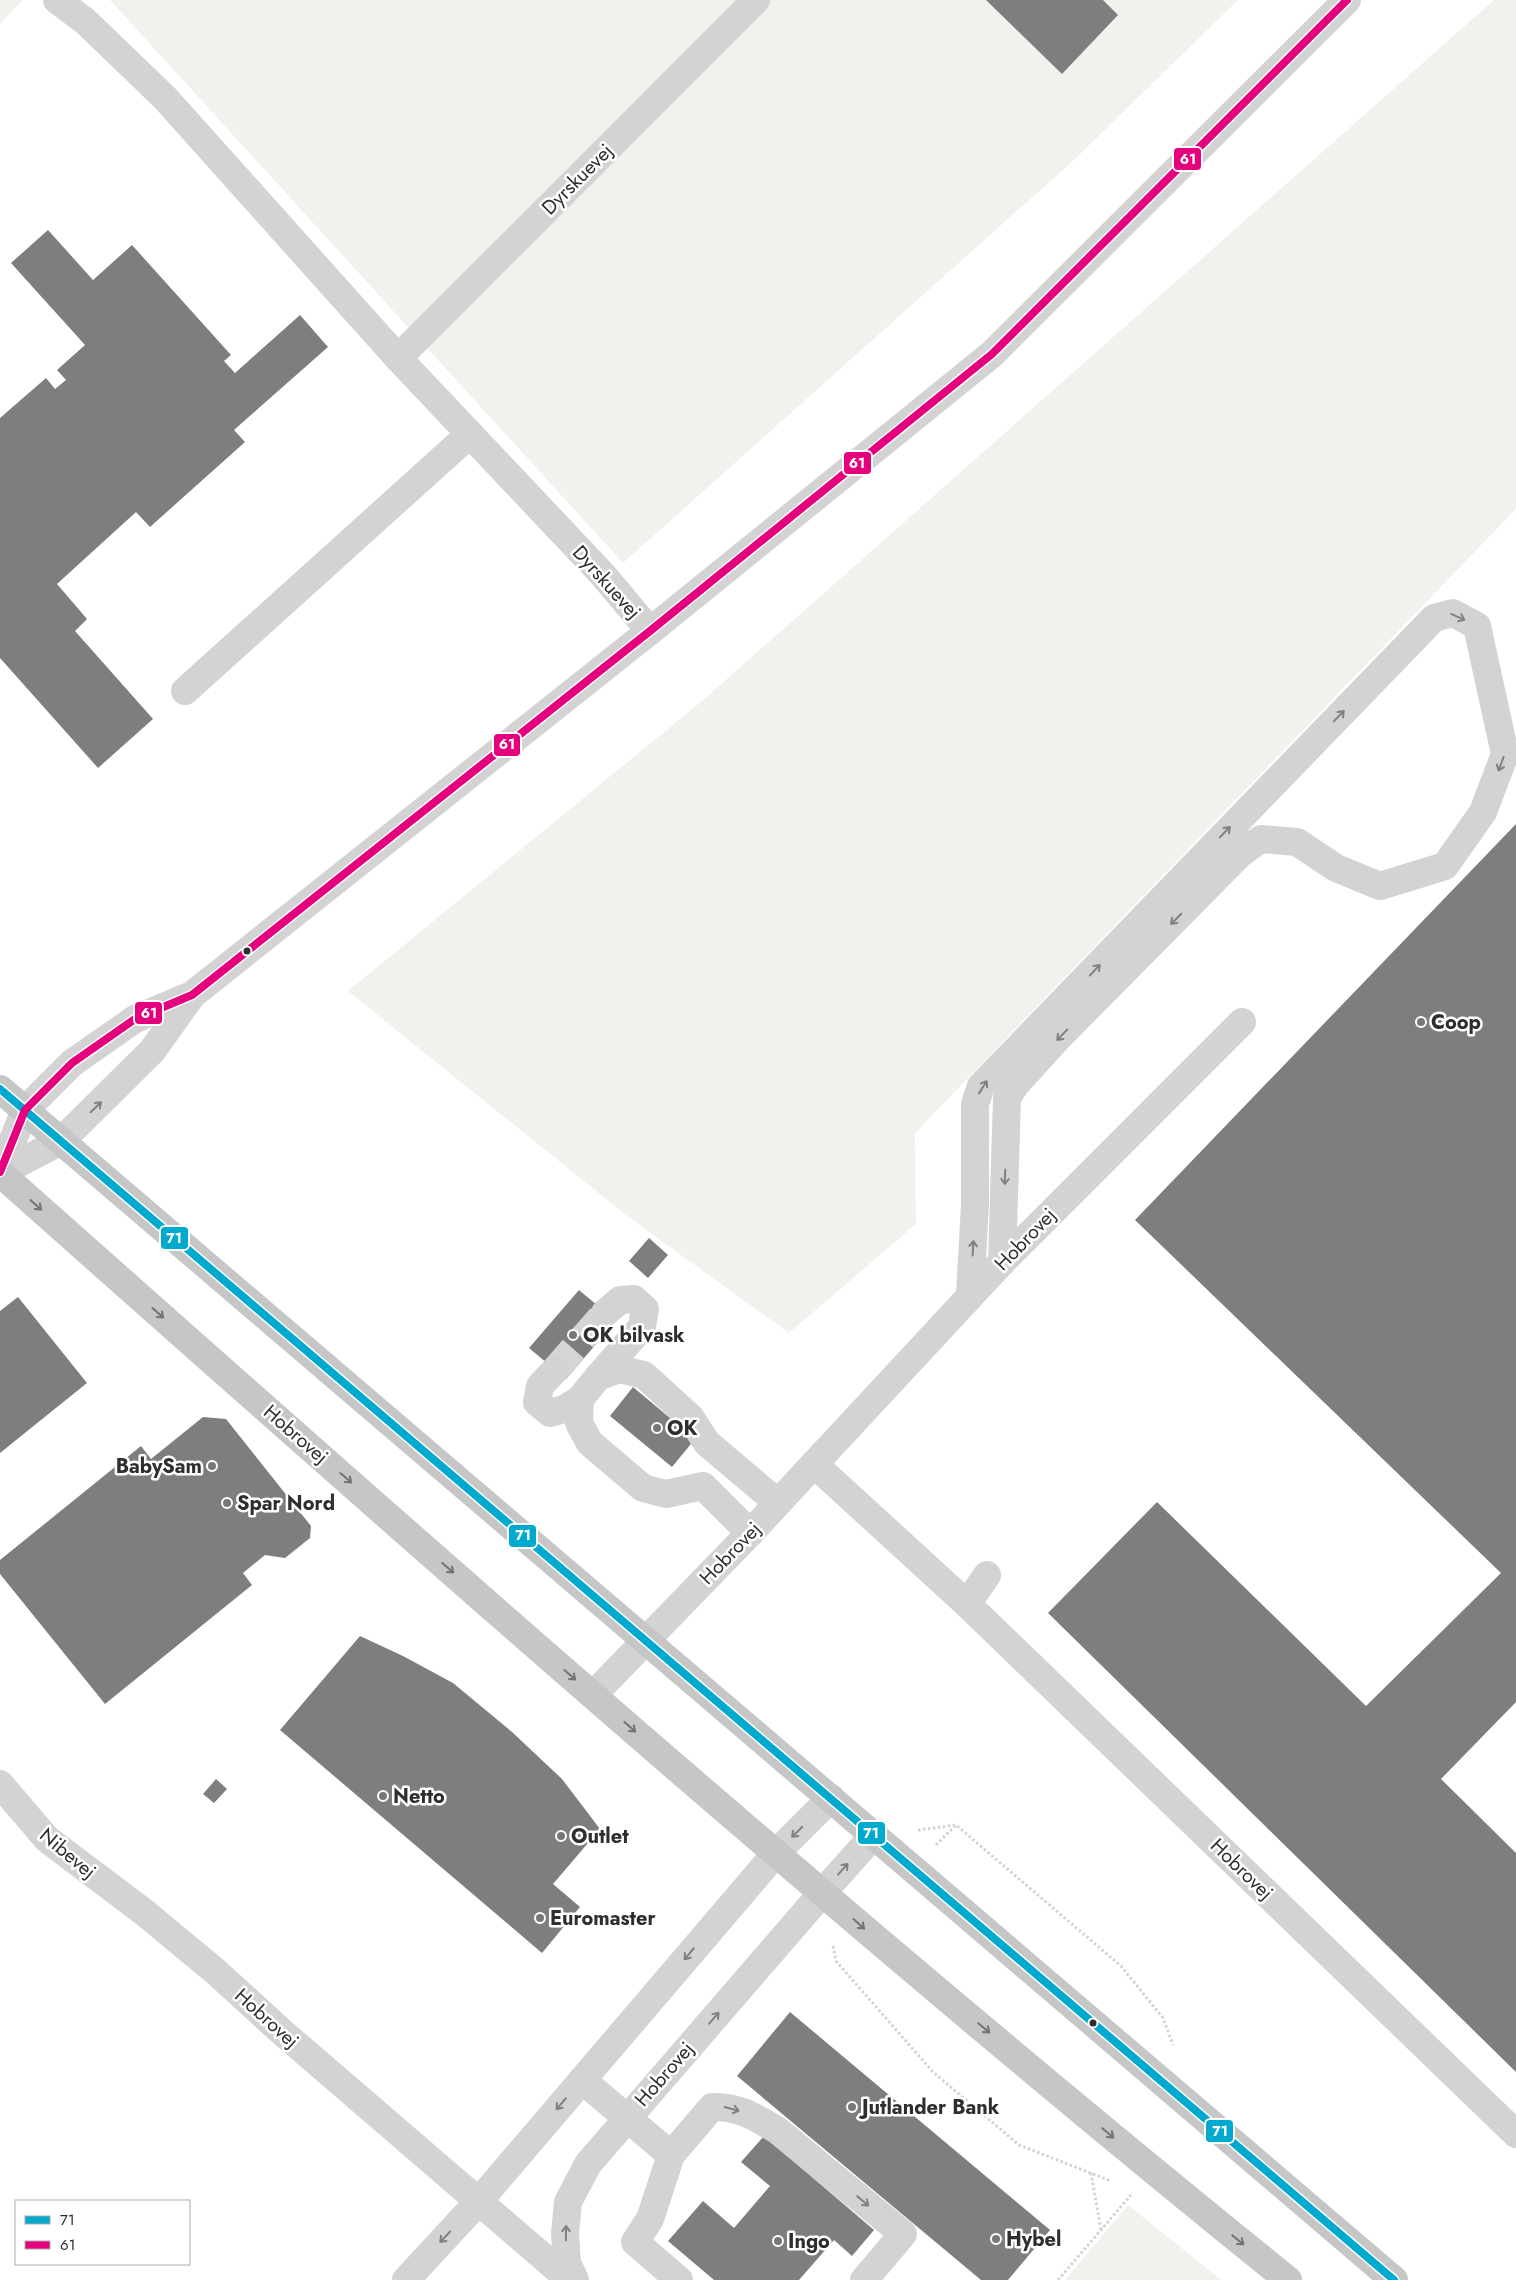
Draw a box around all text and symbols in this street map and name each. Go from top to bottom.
street label: Dyrskuevej [535,137,620,222]
line badge: 61 [1173,147,1202,171]
text: 61 [1180,149,1196,169]
line badge: 61 [843,451,872,475]
text: 61 [849,453,865,473]
street label: Dyrskuevej [566,539,648,626]
one-way arrow [1451,612,1466,622]
one-way arrow [1333,709,1345,722]
line badge: 61 [493,733,521,757]
text: 61 [499,734,515,754]
one-way arrow [1496,756,1505,771]
one-way arrow [1219,826,1231,838]
one-way arrow [1170,913,1182,925]
unlabelled marker [242,946,252,956]
one-way arrow [1089,963,1101,976]
line badge: 61 [134,1001,163,1025]
text: 61 [141,1003,157,1023]
place label: Coop [1431,1008,1481,1037]
marker: Coop [1415,1016,1427,1028]
one-way arrow [1056,1029,1068,1041]
one-way arrow [977,1080,988,1094]
one-way arrow [90,1101,102,1113]
one-way arrow [1000,1168,1010,1184]
one-way arrow [30,1199,43,1211]
street label: Hobrovej [988,1201,1063,1277]
line badge: 71 [160,1226,189,1250]
text: 71 [166,1228,182,1248]
one-way arrow [968,1240,977,1256]
one-way arrow [152,1307,165,1319]
place label: OK bilvask [583,1321,685,1350]
marker: OK bilvask [567,1329,579,1341]
street label: Hobrovej [257,1398,334,1471]
place label: OK [667,1414,697,1443]
marker: OK [651,1422,663,1434]
place label: BabySam [116,1452,202,1481]
marker: BabySam [206,1460,218,1472]
one-way arrow [339,1473,352,1484]
place label: Spar Nord [237,1489,335,1518]
marker: Spar Nord [221,1497,233,1509]
street label: Hobrovej [693,1515,768,1591]
line badge: 71 [508,1524,537,1548]
text: 71 [515,1525,531,1545]
one-way arrow [441,1562,454,1574]
one-way arrow [563,1669,576,1680]
one-way arrow [623,1721,636,1732]
place label: Netto [393,1782,445,1811]
marker: Netto [377,1790,389,1802]
street label: Nibevej [33,1821,102,1886]
line badge: 71 [857,1821,886,1845]
place label: Outlet [571,1822,629,1851]
text: 71 [863,1823,879,1843]
one-way arrow [791,1826,803,1838]
marker: Outlet [555,1830,567,1842]
street label: Hobrovej [1204,1832,1280,1907]
one-way arrow [838,1862,849,1875]
place label: Euromaster [550,1904,656,1933]
marker: Euromaster [534,1912,546,1924]
one-way arrow [852,1918,865,1930]
one-way arrow [684,1947,695,1960]
street label: Hobrovej [228,1982,305,2055]
one-way arrow [708,2011,720,2024]
unlabelled marker [1088,2018,1098,2028]
one-way arrow [977,2023,990,2034]
street label: Hobrovej [628,2036,701,2113]
place label: Jutlander Bank [858,2093,1000,2122]
one-way arrow [555,2098,567,2111]
marker: Jutlander Bank [846,2101,858,2113]
one-way arrow [723,2105,739,2114]
line badge: 71 [1205,2119,1234,2143]
text: 71 [1212,2121,1228,2141]
one-way arrow [1101,2127,1114,2138]
one-way arrow [857,2196,870,2207]
legend [15,2200,190,2265]
text: 71 [60,2209,75,2231]
place label: Hybel [1006,2225,1061,2254]
one-way arrow [561,2226,570,2242]
place label: Ingo [788,2227,830,2256]
one-way arrow [440,2230,452,2243]
marker: Hybel [990,2233,1002,2245]
text: 61 [60,2234,75,2256]
one-way arrow [1231,2234,1244,2245]
marker: Ingo [772,2235,784,2247]

